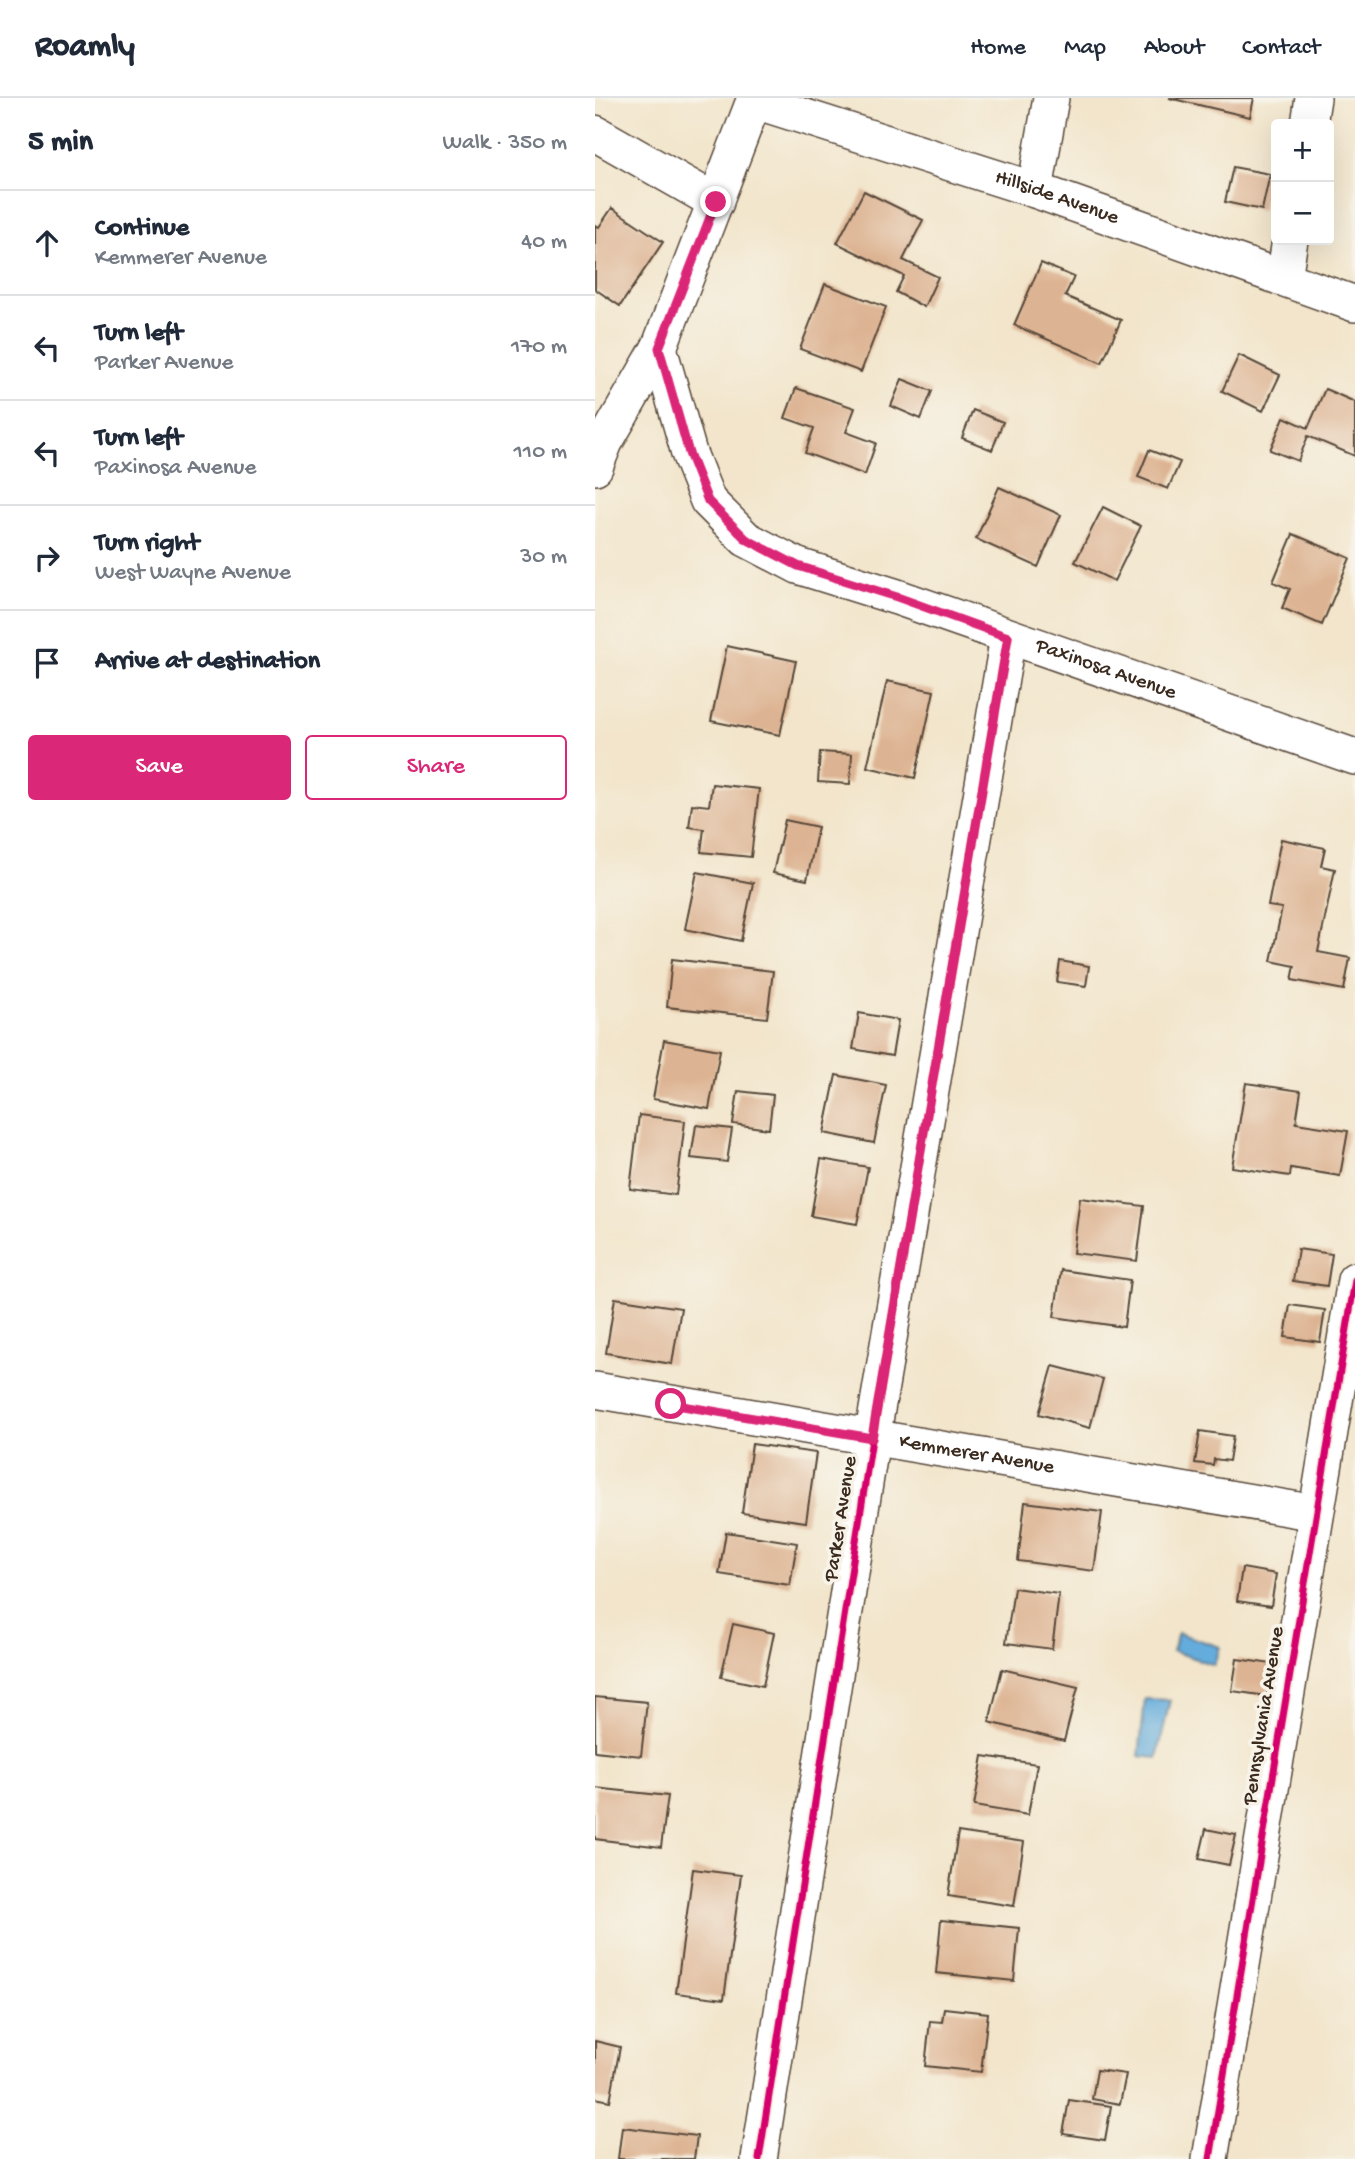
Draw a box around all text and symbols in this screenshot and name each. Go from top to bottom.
text: Roamly [35,29,135,67]
text: Home [970,34,1026,63]
text: Map [1064,34,1106,63]
text: About [1144,34,1204,63]
text: Contact [1242,34,1320,63]
map controls [1271,119,1334,245]
button: + [1271,119,1334,182]
text: 5 min [28,126,93,161]
text: Walk · 350 m [442,130,567,157]
street label: Hillside Avenue [992,166,1123,232]
button: − [1271,182,1334,245]
route end [700,186,731,217]
text: Continue [95,214,189,245]
icon: ahead [28,224,66,262]
text: 40 m [521,229,567,256]
text: Kemmerer Avenue [95,245,267,272]
text: Turn left [95,319,183,350]
icon: left [28,329,66,367]
text: 170 m [511,334,567,361]
text: Parker Avenue [95,350,233,377]
text: Turn left [95,424,183,455]
icon: left [28,434,66,472]
text: 110 m [514,439,567,466]
text: Paxinosa Avenue [95,455,256,482]
text: Turn right [95,529,199,560]
icon: right [28,539,66,577]
text: 30 m [520,544,567,571]
text: West Wayne Avenue [95,560,291,587]
street label: Paxinosa Avenue [1031,633,1180,706]
icon: arrive [28,644,66,682]
text: Arrive at destination [95,647,320,678]
button: Save [28,735,291,800]
button: Share [305,735,567,800]
route start [655,1388,686,1419]
street label: Kemmerer Avenue [897,1430,1057,1481]
street label: Parker Avenue [820,1453,864,1584]
street label: Pennsylvania Avenue [1238,1624,1292,1808]

